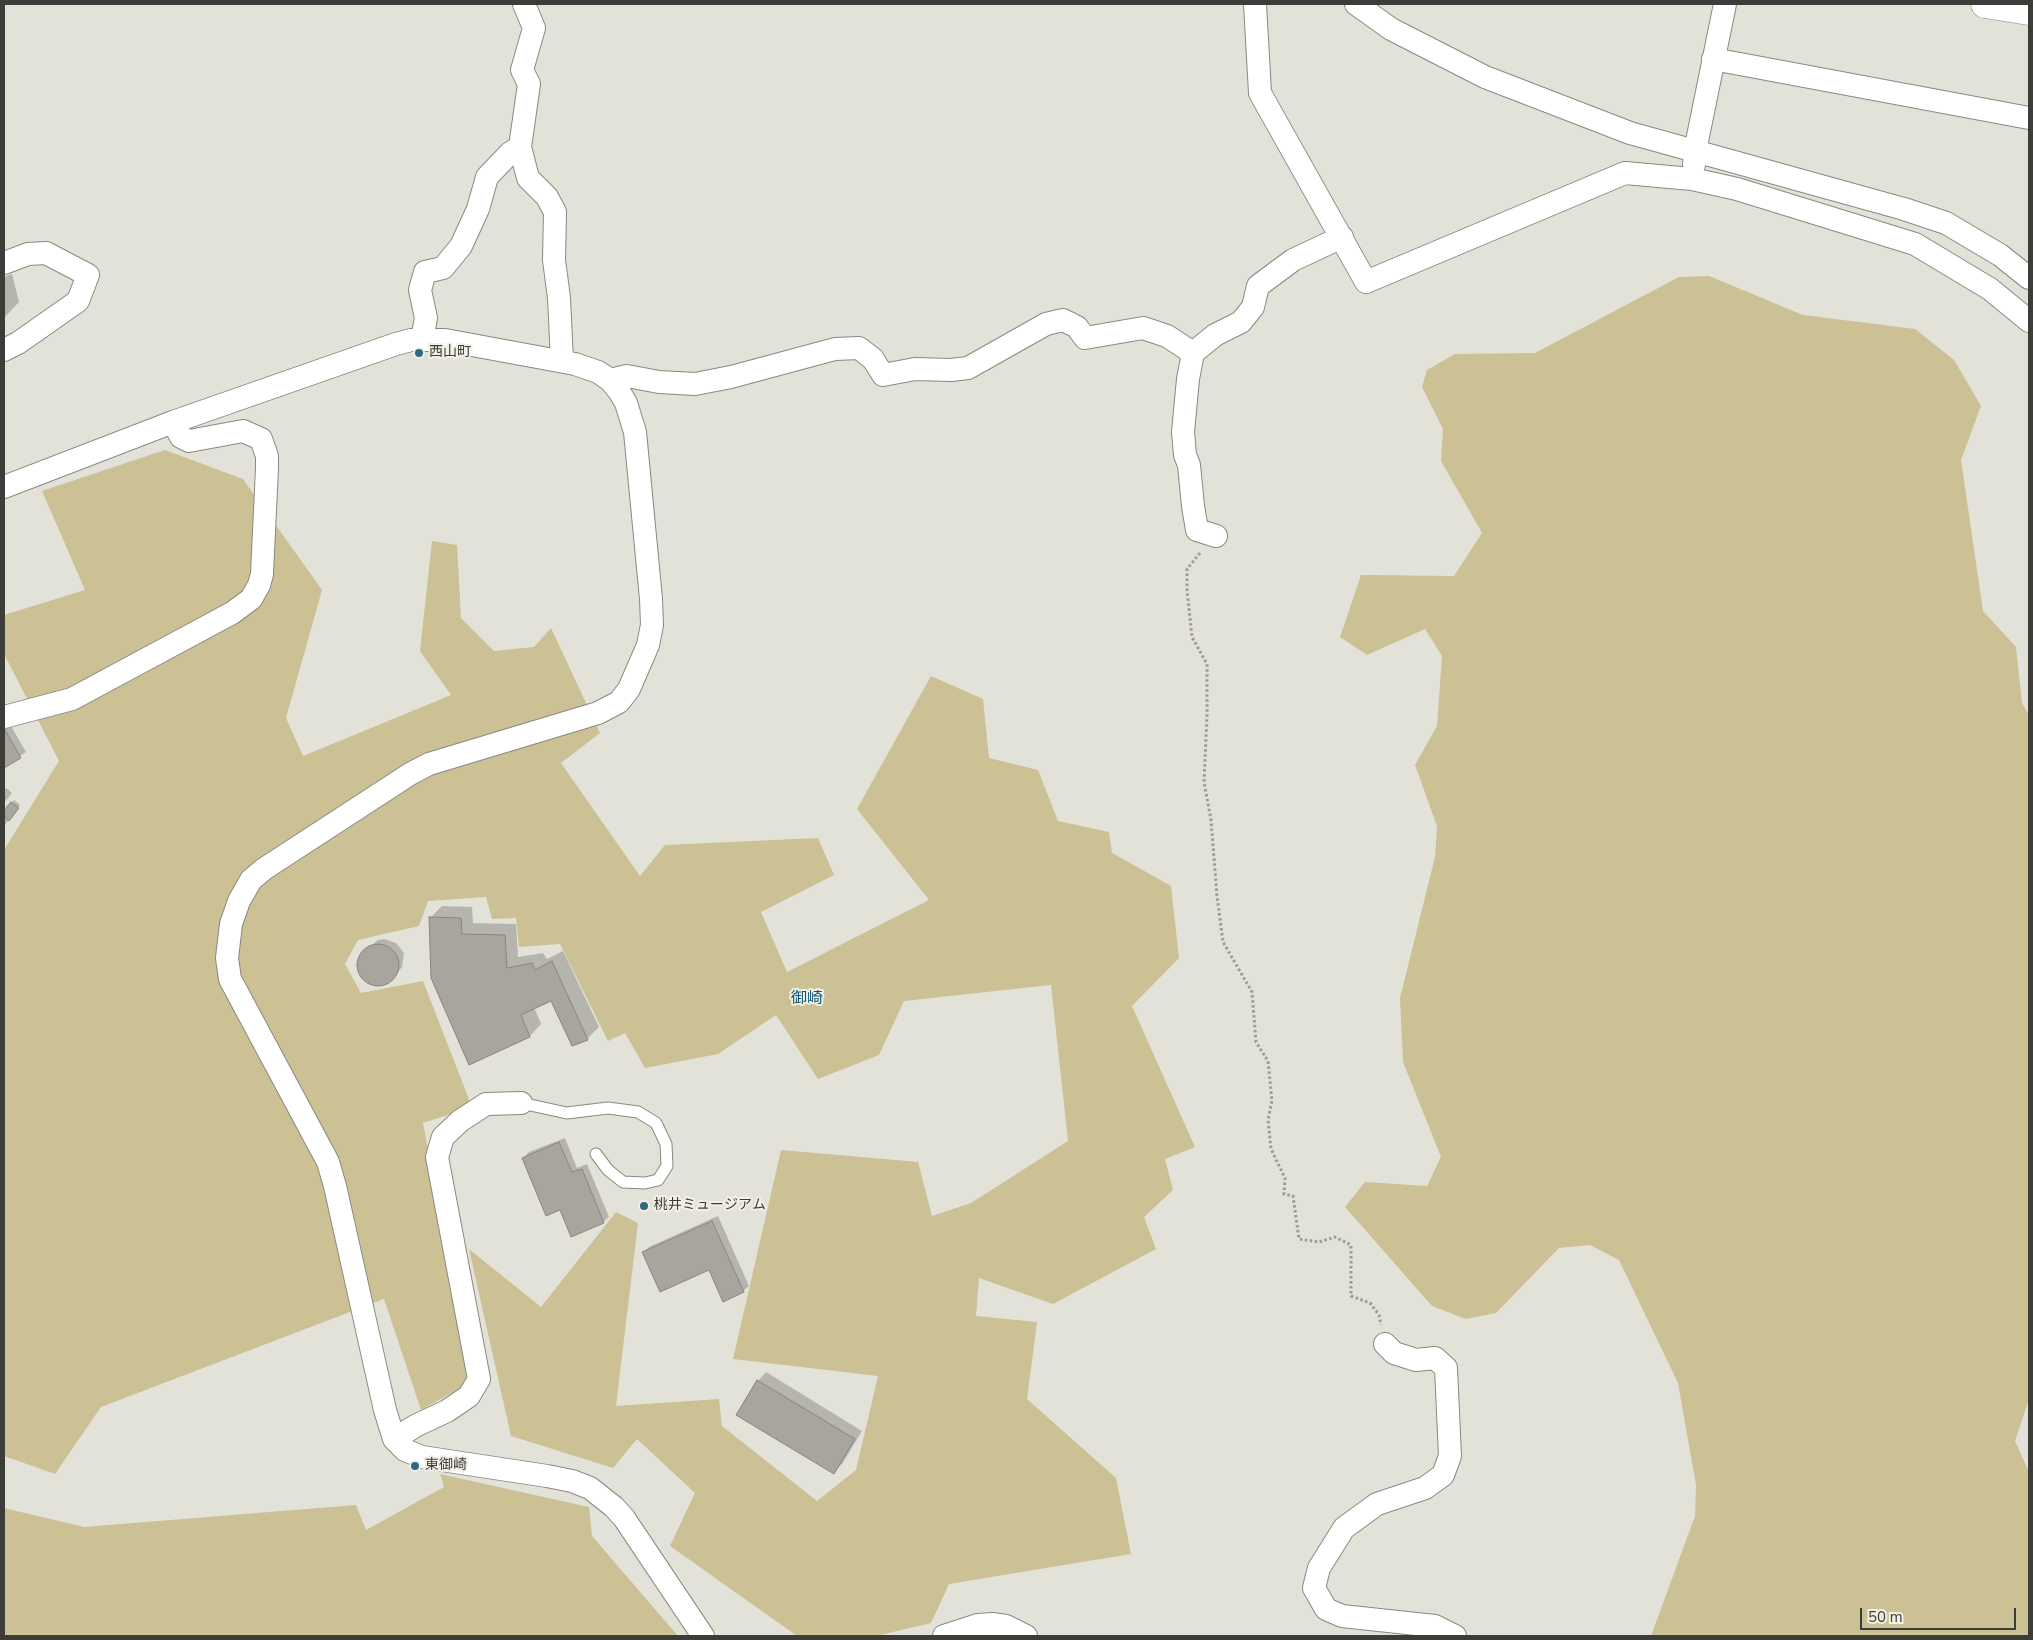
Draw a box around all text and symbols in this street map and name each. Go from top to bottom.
place label: 西山町 [429,345,471,361]
marker: 西山町 [413,347,425,359]
district label: 御崎 [791,989,823,1009]
place label: 桃井ミュージアム [654,1198,766,1214]
marker: 桃井ミュージアム [638,1200,650,1212]
place label: 東御崎 [425,1458,467,1474]
marker: 東御崎 [409,1460,421,1472]
scale bar [1863,1598,2019,1630]
text: 50 m [1868,1607,1903,1627]

